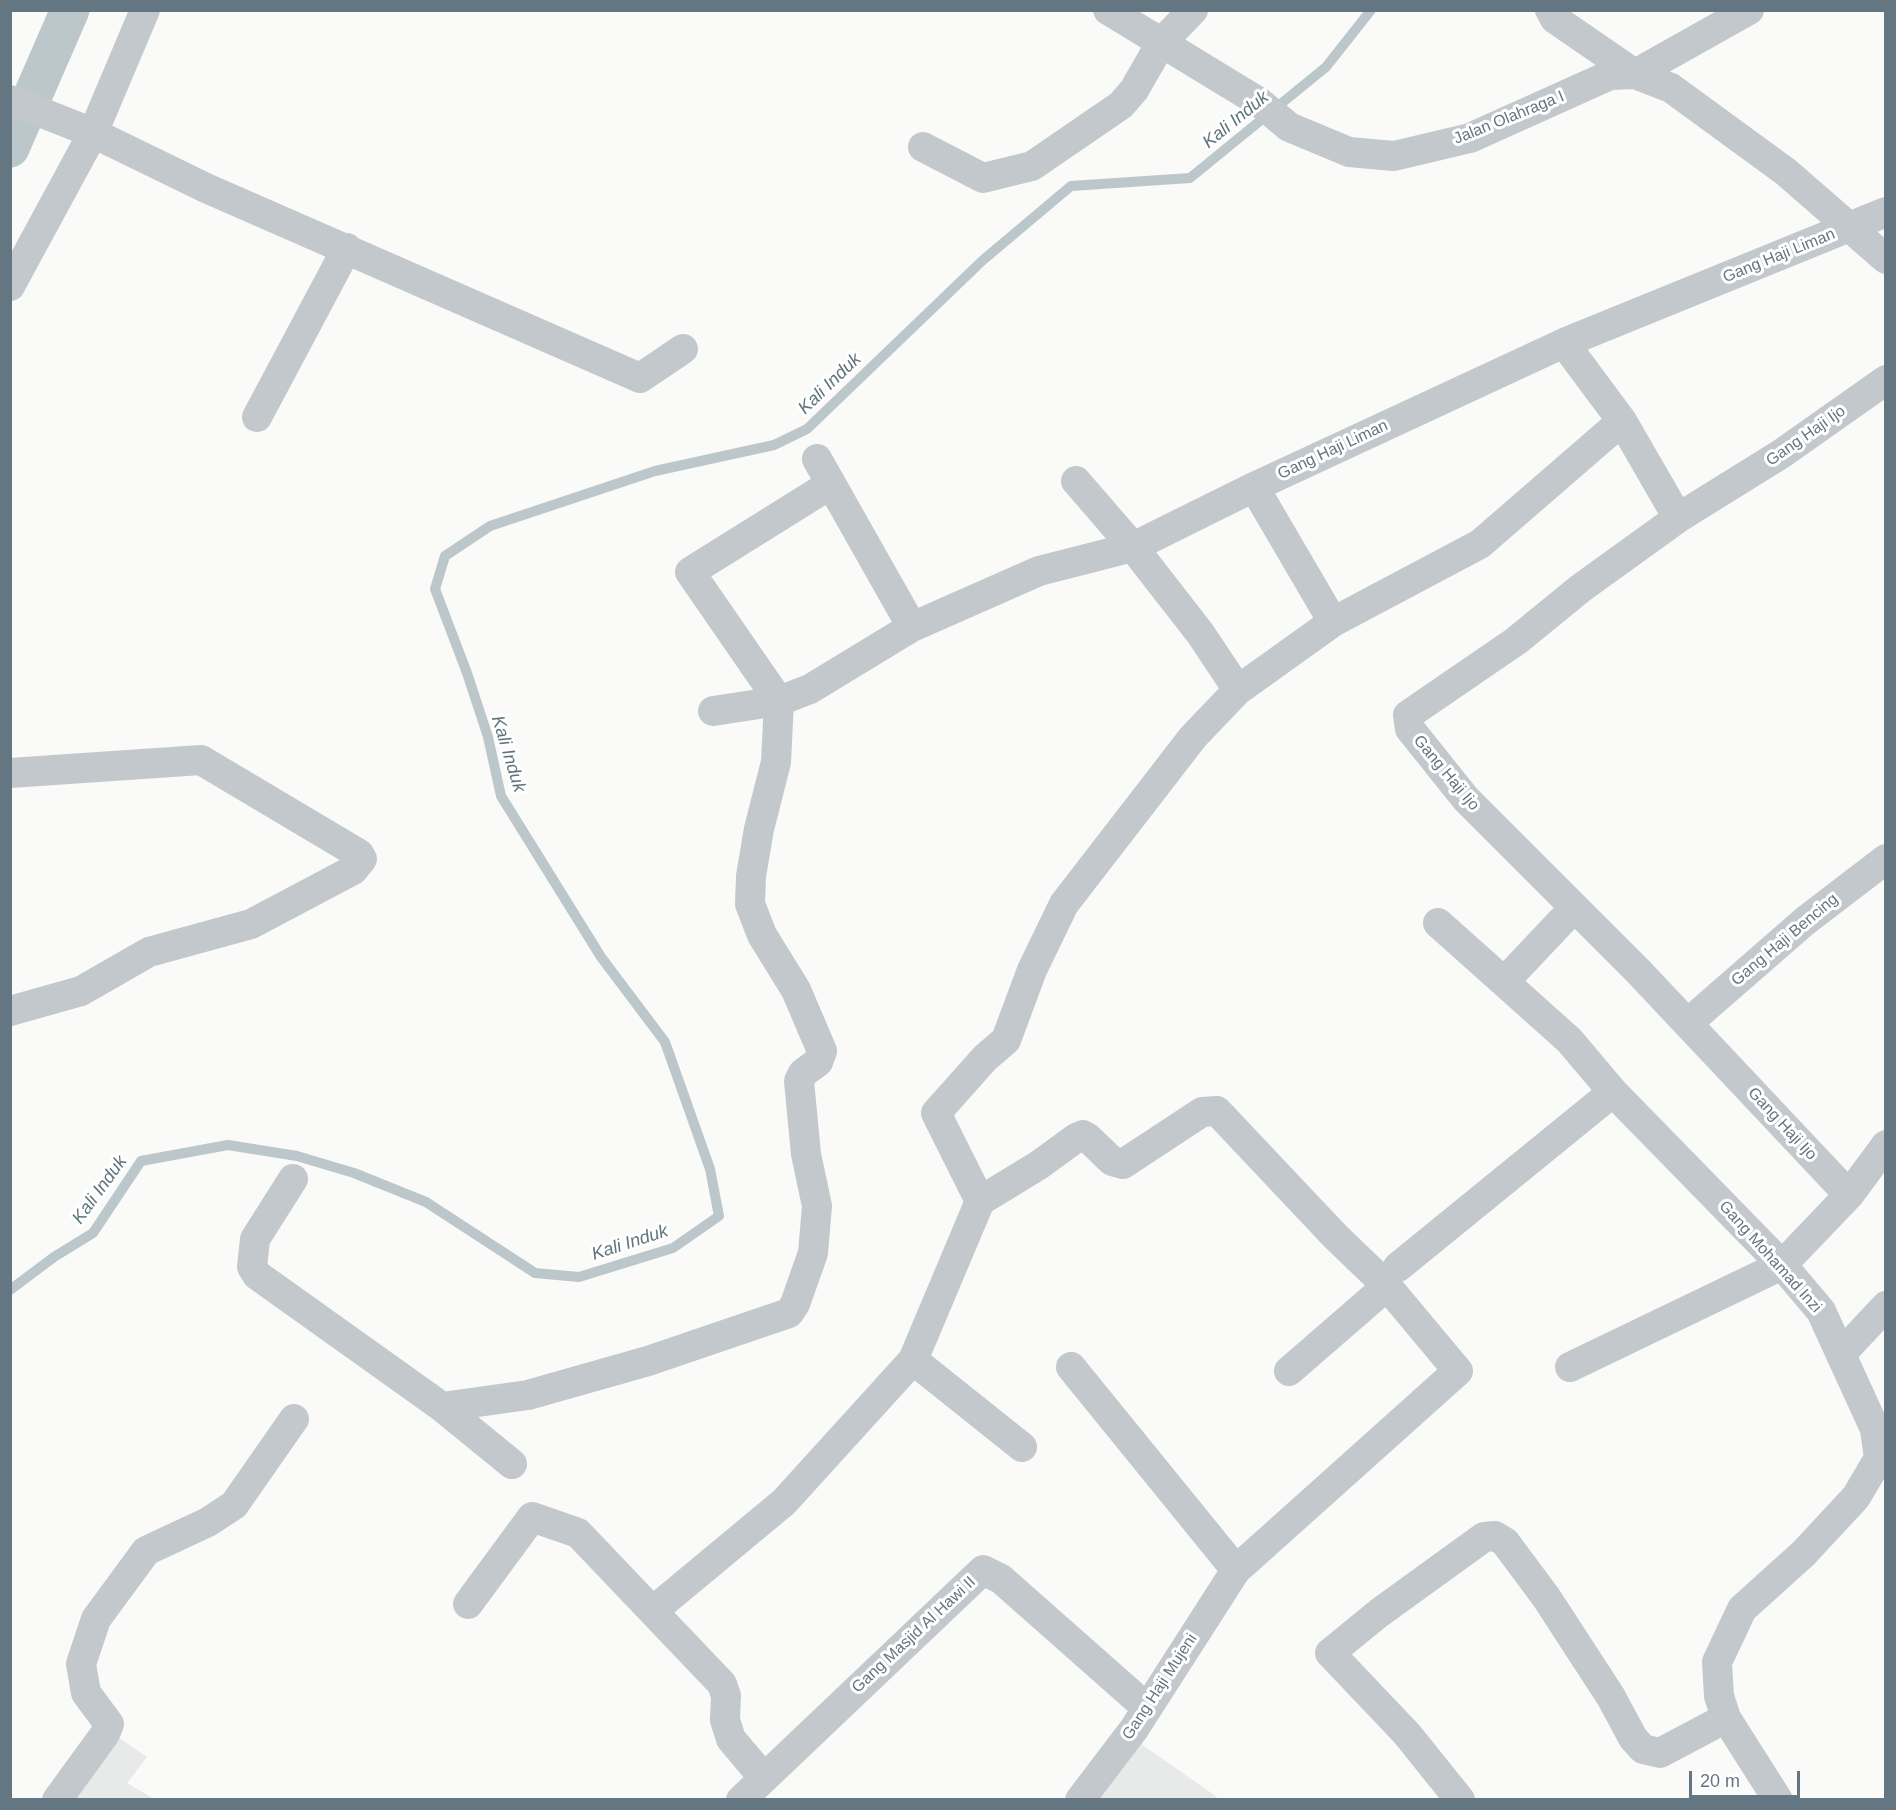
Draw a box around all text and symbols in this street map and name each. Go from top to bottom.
water label: Kali Induk [1198,87,1274,153]
street label: Jalan Olahraga I [1451,87,1567,149]
street label: Gang Haji Liman [1720,225,1838,287]
water label: Kali Induk [794,349,866,419]
street label: Gang Haji Ijo [1763,402,1849,470]
street label: Gang Haji Liman [1275,416,1391,484]
water label: Kali Induk [486,713,530,795]
street label: Gang Haji Ijo [1409,731,1483,815]
street label: Gang Haji Bencing [1728,890,1842,990]
street label: Gang Haji Ijo [1743,1084,1821,1164]
water label: Kali Induk [68,1152,132,1228]
street label: Gang Mohamad Inzi [1715,1197,1825,1317]
water label: Kali Induk [589,1221,671,1265]
street label: Gang Masjid Al Hawi II [848,1573,980,1697]
street label: Gang Haji Mujeni [1119,1630,1201,1744]
scale bar [1692,1759,1803,1797]
text: 20 m [1700,1771,1740,1791]

